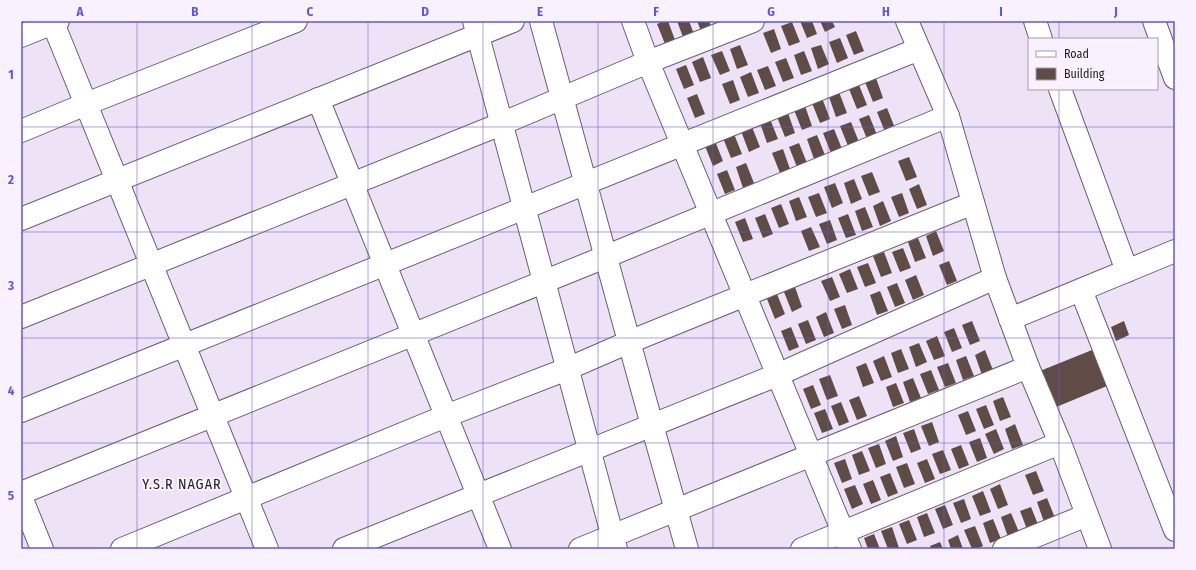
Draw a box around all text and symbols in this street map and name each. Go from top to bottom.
text: A [75,4,84,19]
text: B [191,4,199,19]
text: C [307,4,314,19]
text: D [421,4,429,19]
text: E [537,4,543,19]
text: F [653,4,659,19]
text: G [767,4,775,19]
text: H [882,4,890,19]
text: I [999,4,1003,19]
text: J [1113,4,1118,19]
legend [1028,38,1158,90]
text: Road [1064,47,1089,61]
text: 1 [8,67,14,82]
text: Building [1064,67,1105,81]
text: 2 [7,172,14,187]
text: 3 [7,278,14,293]
text: 4 [8,383,15,398]
district label: Y.S.R NAGAR [142,476,222,493]
text: 5 [8,488,14,503]

